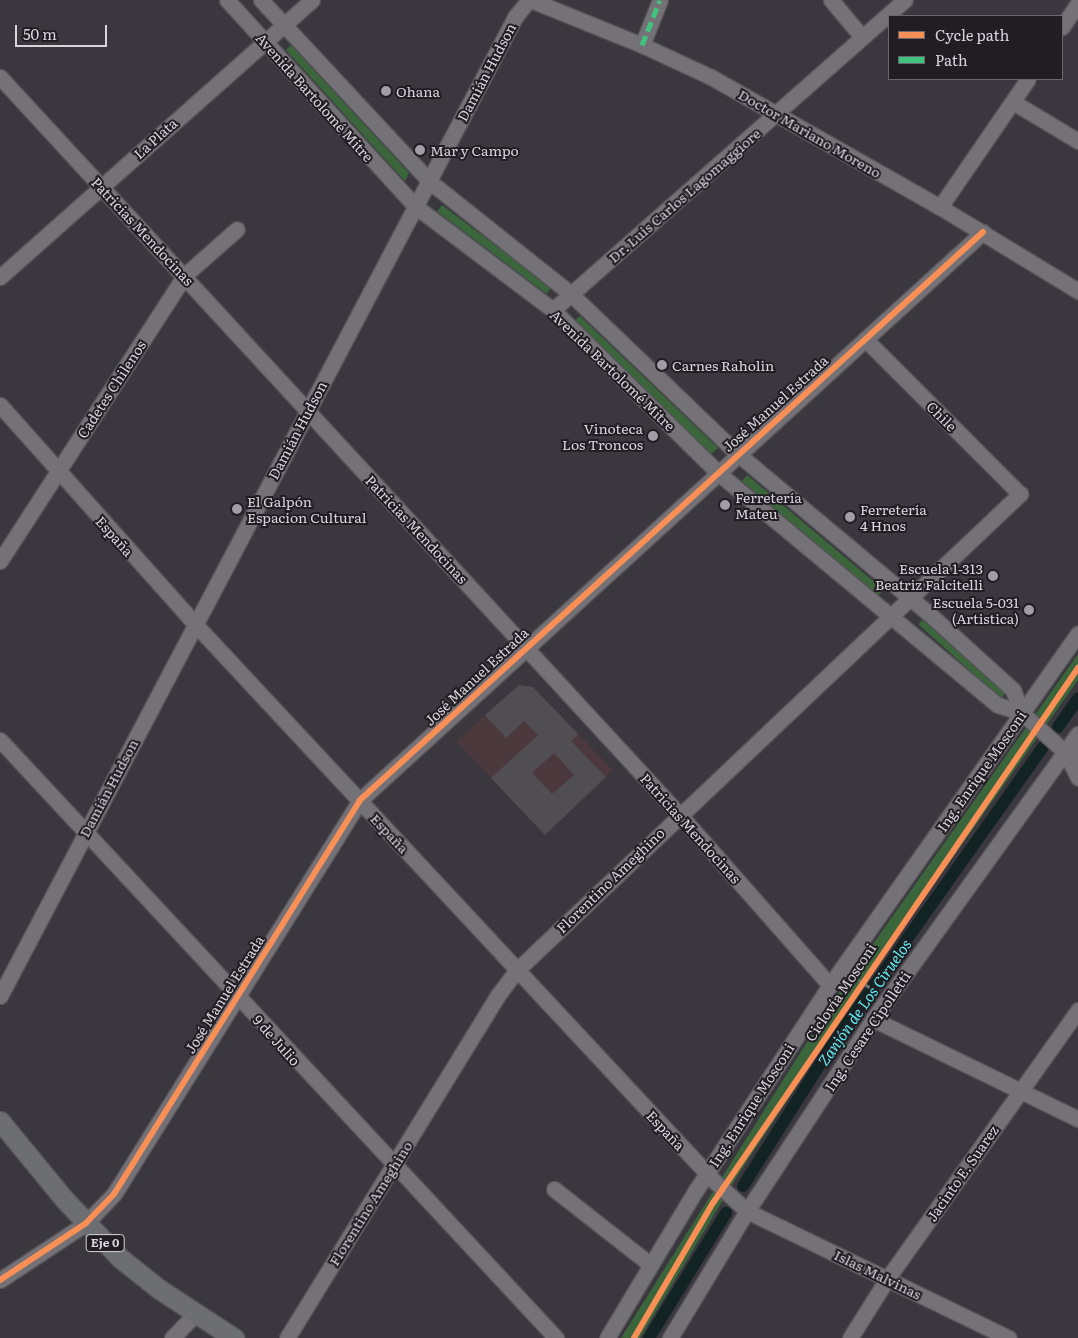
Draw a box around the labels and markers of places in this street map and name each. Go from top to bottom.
place label: Ohana [396,83,440,99]
marker: Ohana [380,85,392,97]
place label: Mar y Campo [430,142,519,158]
marker: Mar y Campo [414,144,426,156]
place label: Carnes Raholin [672,357,774,373]
marker: Carnes Raholin [656,359,668,371]
place label: Vinoteca Los Troncos [562,420,643,452]
marker: Vinoteca Los Troncos [647,430,659,442]
place label: Ferretería Mateu [735,489,802,522]
place label: El Galpón Espacion Cultural [247,493,366,526]
marker: Ferretería Mateu [719,499,731,511]
place label: Ferretería 4 Hnos [860,501,927,534]
marker: El Galpón Espacion Cultural [231,503,243,515]
marker: Ferretería 4 Hnos [844,511,856,523]
place label: Escuela 1-313 Beatriz Falcitelli [875,560,983,592]
marker: Escuela 1-313 Beatriz Falcitelli [987,570,999,582]
place label: Escuela 5-031 (Artistica) [933,594,1019,626]
marker: Escuela 5-031 (Artistica) [1023,604,1035,616]

